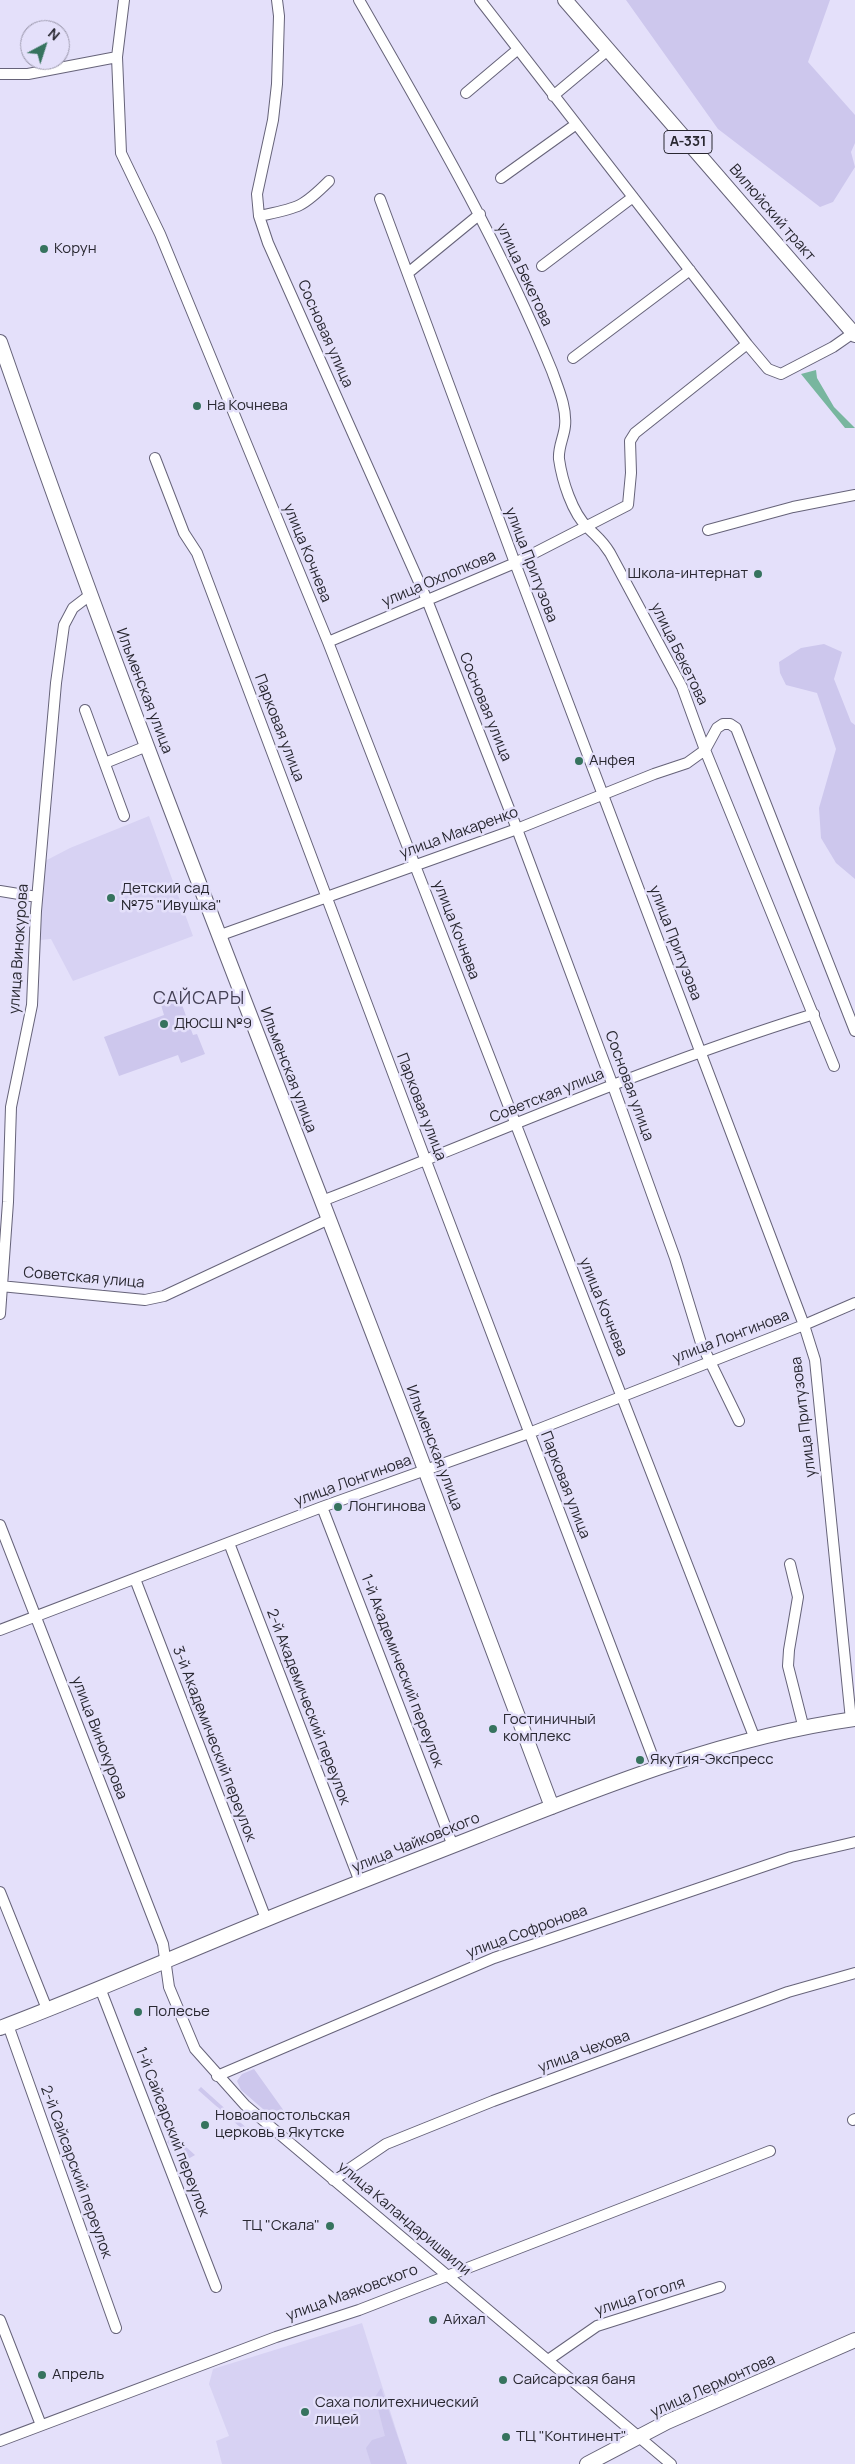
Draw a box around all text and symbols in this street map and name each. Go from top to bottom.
north arrow [20,20,70,70]
text: N [44,23,64,44]
road number: А-331 [664,130,712,154]
street label: Вилюйский тракт [725,161,819,265]
street label: улица Бекетова [492,221,556,329]
place label: Корун [54,240,97,258]
marker: Корун [38,243,50,255]
street label: Сосновая улица [293,278,357,390]
place label: На Кочнева [207,397,288,415]
marker: На Кочнева [191,400,203,412]
street label: улица Кочнева [279,501,335,605]
street label: улица Притузова [501,505,561,625]
street label: улица Охлопкова [379,547,499,611]
place label: Школа-интернат [628,565,748,583]
marker: Школа-интернат [752,568,764,580]
street label: улица Бекетова [646,600,712,708]
street label: Ильменская улица [112,626,176,756]
street label: Сосновая улица [455,650,515,764]
street label: Парковая улица [250,672,308,784]
place label: Анфея [589,752,635,770]
marker: Анфея [573,755,585,767]
street label: улица Макаренко [397,803,521,863]
street label: улица Кочнева [429,878,483,982]
place label: Детский сад №75 "Ивушка" [121,880,222,915]
street label: улица Винокурова [5,883,33,1015]
street label: улица Притузова [645,883,705,1003]
marker: Детский сад №75 "Ивушка" [105,892,117,904]
district label: САЙСАРЫ [152,988,246,1010]
street label: Ильменская улица [256,1005,320,1135]
place label: ДЮСШ №9 [174,1015,252,1033]
marker: ДЮСШ №9 [158,1018,170,1030]
street label: Сосновая улица [601,1029,657,1143]
street label: Парковая улица [392,1051,450,1163]
street label: Советская улица [487,1065,607,1127]
street label: улица Кочнева [575,1255,631,1359]
street label: Советская улица [23,1264,145,1292]
street label: улица Лонгинова [670,1307,792,1367]
street label: улица Притузова [788,1356,820,1478]
street label: Ильменская улица [402,1383,466,1513]
street label: Парковая улица [536,1429,594,1541]
street label: улица Лонгинова [292,1451,414,1511]
place label: Лонгинова [348,1498,426,1516]
marker: Лонгинова [332,1501,344,1513]
street label: 1-й Академический переулок [357,1572,447,1770]
street label: 2-й Академический переулок [262,1607,354,1807]
street label: 3-й Академический переулок [168,1644,260,1844]
street label: улица Винокурова [67,1674,131,1802]
place label: Гостиничный комплекс [503,1711,596,1746]
marker: Гостиничный комплекс [487,1723,499,1735]
place label: Якутия-Экспресс [650,1751,773,1769]
marker: Якутия-Экспресс [634,1754,646,1766]
street label: улица Чайковского [349,1809,483,1877]
street label: улица Софронова [464,1902,590,1962]
place label: Полесье [148,2003,210,2021]
marker: Полесье [132,2006,144,2018]
street label: улица Чехова [536,2027,632,2077]
street label: 1-й Сайсарский переулок [131,2045,213,2219]
street label: 2-й Сайсарский переулок [36,2083,116,2261]
place label: Новоапостольская церковь в Якутске [215,2107,350,2142]
marker: Новоапостольская церковь в Якутске [199,2119,211,2131]
street label: улица Каландаришвили [334,2158,474,2280]
place label: ТЦ "Скала" [242,2217,320,2235]
marker: ТЦ "Скала" [324,2220,336,2232]
street label: улица Маяковского [284,2261,420,2325]
street label: улица Гоголя [593,2274,687,2320]
place label: Айхал [443,2311,486,2329]
marker: Айхал [427,2314,439,2326]
street label: улица Лермонтова [648,2350,778,2422]
place label: Апрель [52,2366,104,2384]
marker: Апрель [36,2369,48,2381]
place label: Сайсарская баня [513,2371,636,2389]
marker: Сайсарская баня [497,2374,509,2386]
place label: Саха политехнический лицей [315,2394,479,2429]
marker: Саха политехнический лицей [299,2406,311,2418]
place label: ТЦ "Континент" [516,2428,627,2446]
marker: ТЦ "Континент" [500,2431,512,2443]

